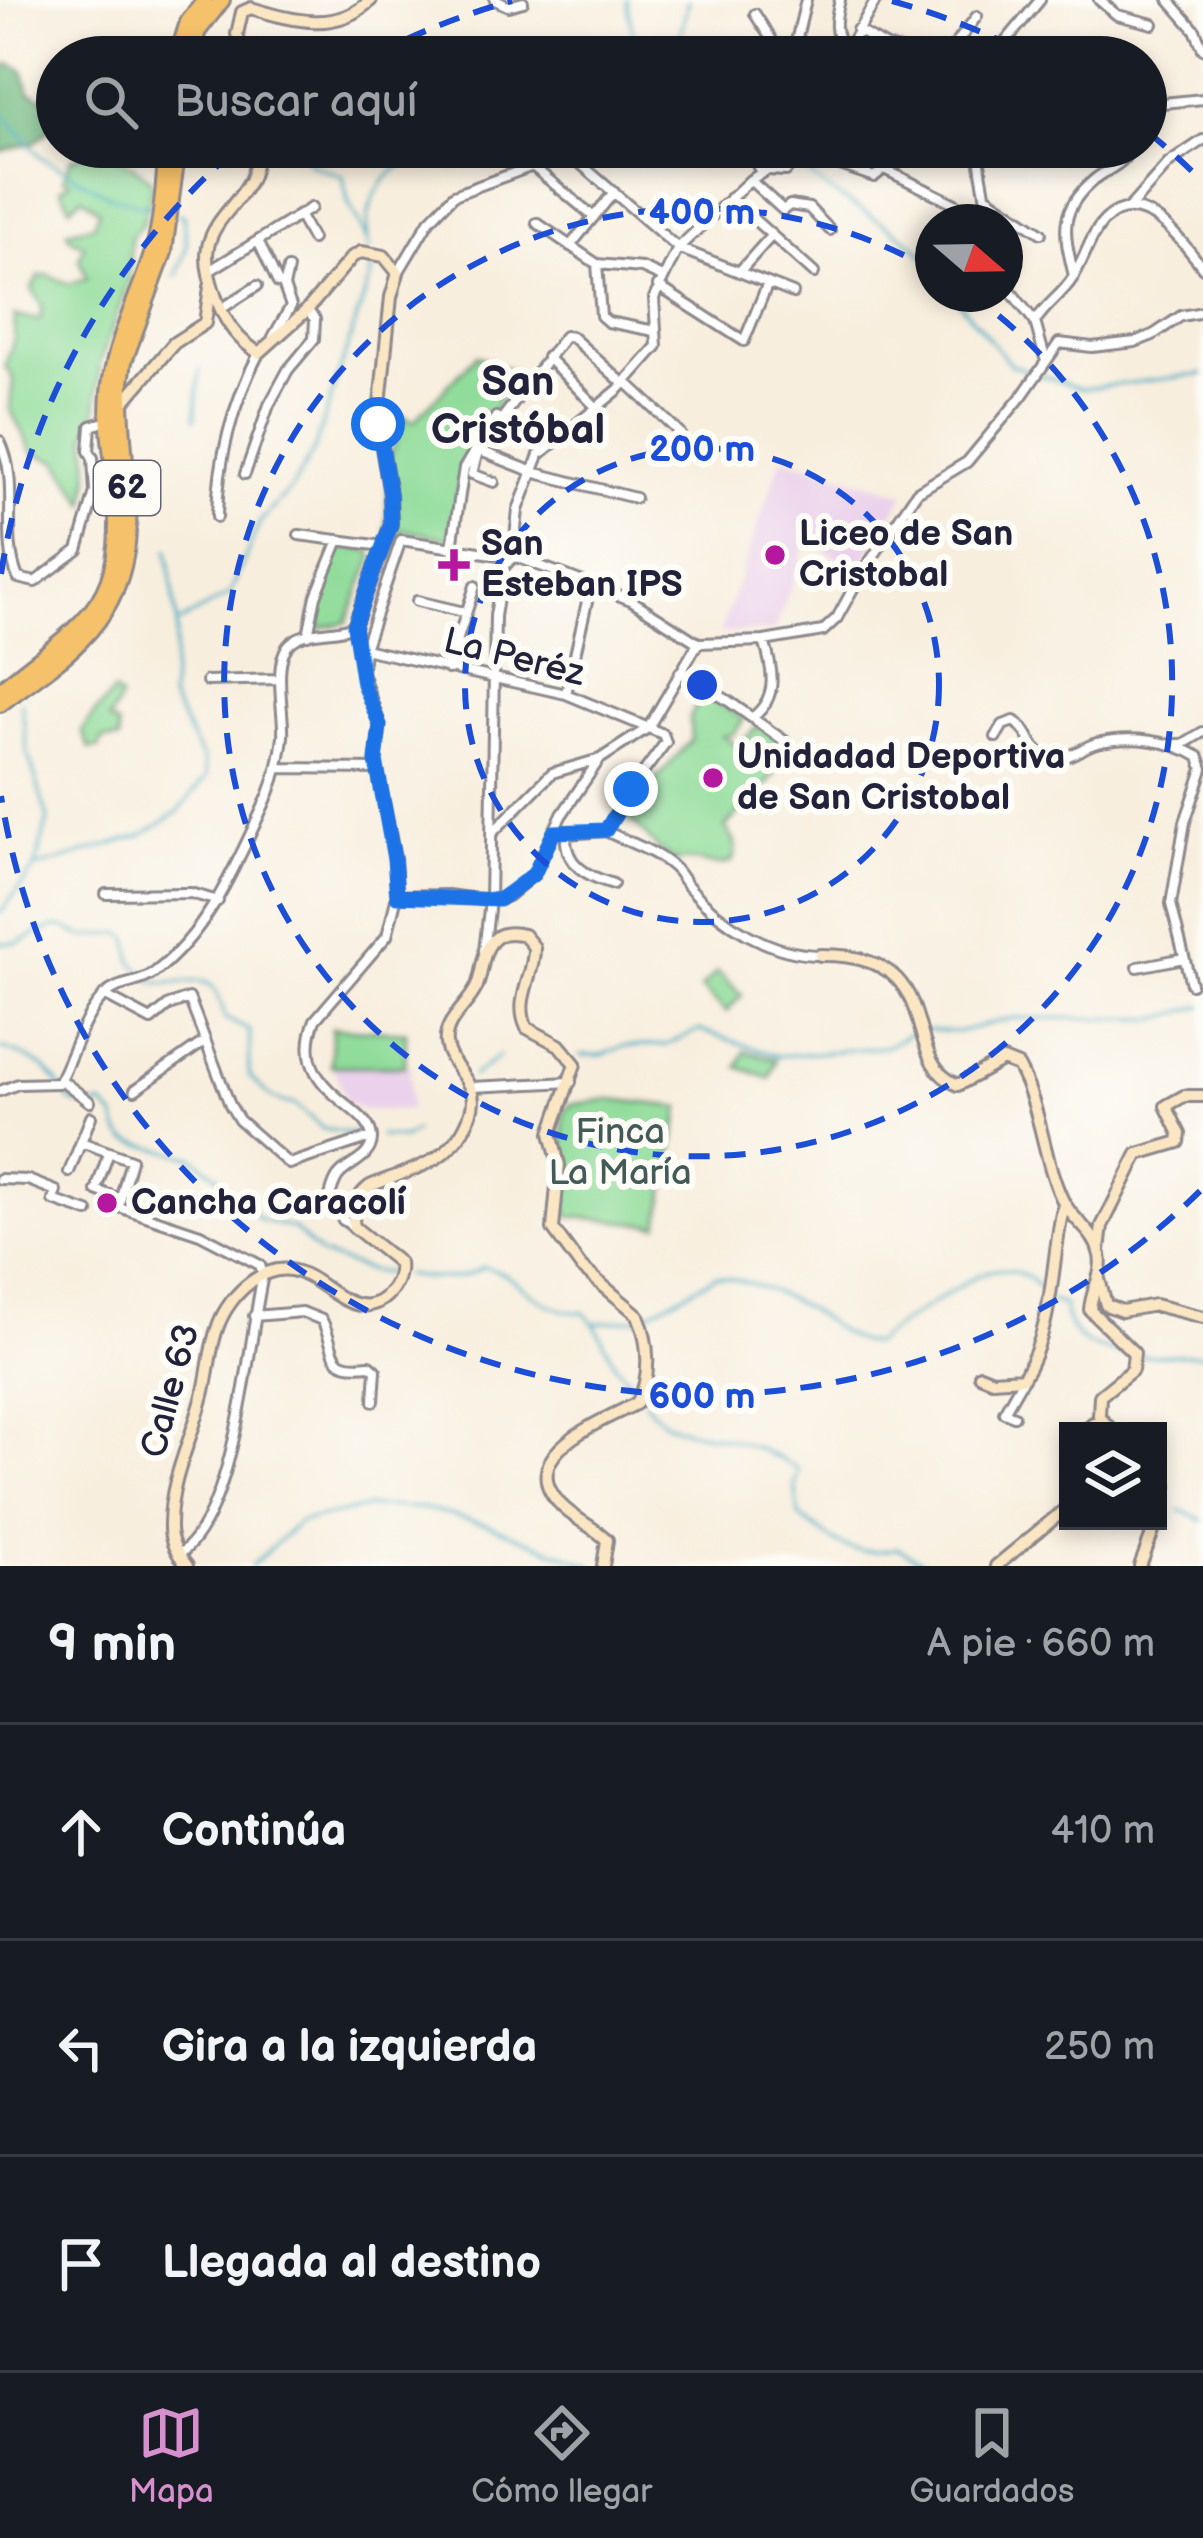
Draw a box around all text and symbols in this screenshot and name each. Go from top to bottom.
search box [36,36,1167,168]
icon: search [78,69,144,135]
text: Buscar aquí [174,75,417,130]
text: 400 m [649,192,755,235]
north arrow [915,204,1023,312]
district label: San Cristóbal [431,357,605,456]
route start [351,397,405,451]
text: 200 m [649,429,755,472]
road number: 62 [94,461,160,515]
place label: Liceo de San Cristobal [799,513,1013,597]
place label: San Esteban IPS [481,523,683,607]
marker: Liceo de San Cristobal [762,542,788,568]
marker: San Esteban IPS [438,549,470,581]
street label: La Peréz [439,620,590,696]
centre of rings [681,664,723,706]
place label: Unidadad Deportiva de San Cristobal [737,736,1065,820]
route end [604,762,658,816]
marker: Unidadad Deportiva de San Cristobal [700,765,726,791]
park label: Finca La María [548,1111,692,1195]
place label: Cancha Caracolí [131,1182,407,1225]
marker: Cancha Caracolí [94,1190,120,1216]
street label: Calle 63 [133,1319,209,1463]
text: 600 m [648,1376,756,1419]
map controls [1059,1422,1167,1530]
button: layers [1059,1422,1167,1530]
text: 9 min [48,1614,176,1675]
text: A pie · 660 m [927,1621,1155,1668]
icon: ahead [48,1799,114,1865]
text: Continúa [162,1804,346,1859]
text: 410 m [1050,1808,1155,1855]
icon: left [48,2015,114,2081]
text: Gira a la izquierda [162,2020,537,2075]
text: 250 m [1044,2024,1155,2071]
icon: arrive [48,2231,114,2297]
text: Llegada al destino [162,2236,541,2291]
tab: Mapa [129,2400,214,2512]
tab: Cómo llegar [471,2400,652,2512]
tab: Guardados [910,2400,1074,2512]

